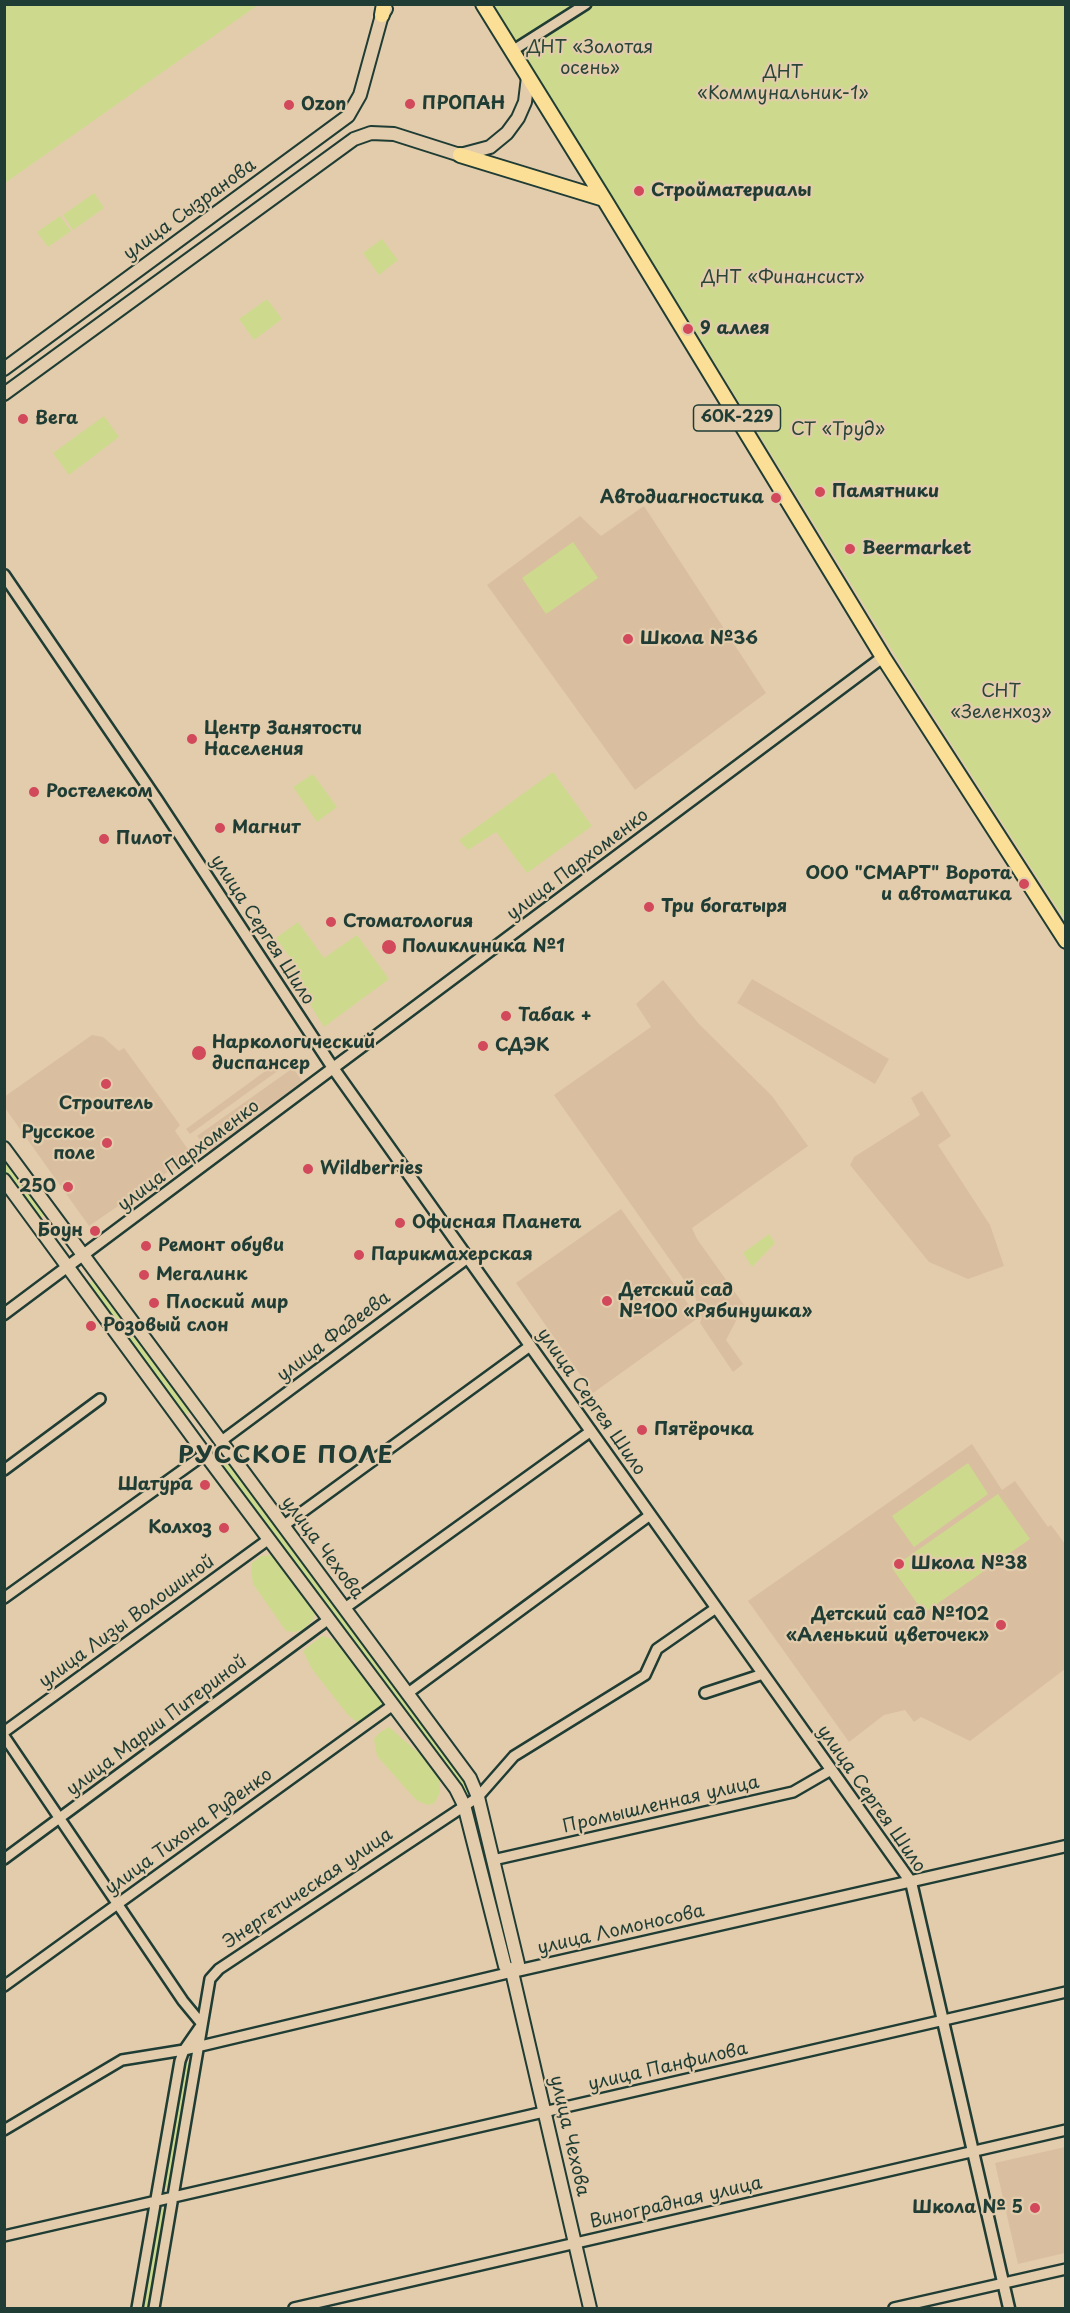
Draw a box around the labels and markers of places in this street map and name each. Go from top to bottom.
place label: ПРОПАН [422,93,505,115]
place label: Ozon [301,94,346,116]
marker: ПРОПАН [403,97,417,111]
marker: Ozon [282,98,296,112]
place label: Стройматериалы [651,180,812,202]
marker: Стройматериалы [632,184,646,198]
place label: 9 аллея [700,318,770,340]
marker: 9 аллея [681,322,695,336]
place label: Вега [35,408,78,430]
marker: Вега [16,412,30,426]
place label: Памятники [832,481,939,503]
marker: Памятники [813,485,827,499]
place label: Автодиагностика [600,487,764,509]
marker: Автодиагностика [769,491,783,505]
place label: Beermarket [862,538,972,560]
marker: Beermarket [843,542,857,556]
place label: Школа №36 [640,628,758,650]
marker: Школа №36 [621,632,635,646]
place label: Центр Занятости Населения [204,718,362,760]
marker: Центр Занятости Населения [185,732,199,746]
place label: Ростелеком [46,781,153,803]
marker: Ростелеком [27,785,41,799]
place label: Магнит [232,817,300,839]
marker: Магнит [213,821,227,835]
place label: Пилот [116,828,172,850]
marker: Пилот [97,832,111,846]
place label: ООО "СМАРТ" Ворота и автоматика [805,863,1012,906]
marker: ООО "СМАРТ" Ворота и автоматика [1017,877,1031,891]
place label: Три богатыря [661,896,787,918]
marker: Три богатыря [642,900,656,914]
place label: Стоматология [343,911,473,933]
marker: Стоматология [324,915,338,929]
place label: Поликлиника №1 [402,936,565,958]
marker: Поликлиника №1 [380,938,398,956]
place label: Табак + [518,1005,592,1027]
marker: Табак + [499,1009,513,1023]
place label: Наркологический диспансер [212,1032,375,1074]
place label: СДЭК [495,1035,549,1057]
marker: СДЭК [476,1039,490,1053]
marker: Наркологический диспансер [190,1044,208,1062]
marker: Строитель [99,1077,113,1091]
place label: Строитель [59,1093,153,1115]
place label: Русское поле [21,1122,95,1164]
marker: Русское поле [100,1136,114,1150]
place label: Wildberries [320,1158,423,1180]
marker: Wildberries [301,1162,315,1176]
place label: 250 [19,1176,56,1198]
marker: 250 [61,1180,75,1194]
place label: Офисная Планета [412,1212,582,1234]
marker: Офисная Планета [393,1216,407,1230]
place label: Боун [38,1220,83,1242]
marker: Боун [88,1224,102,1238]
place label: Ремонт обуви [158,1235,284,1257]
marker: Ремонт обуви [139,1239,153,1253]
place label: Парикмахерская [371,1244,533,1266]
marker: Парикмахерская [352,1248,366,1262]
place label: Мегалинк [156,1264,247,1286]
marker: Мегалинк [137,1268,151,1282]
place label: Детский сад №100 «Рябинушка» [619,1280,812,1322]
place label: Плоский мир [166,1292,288,1314]
marker: Детский сад №100 «Рябинушка» [600,1294,614,1308]
marker: Плоский мир [147,1296,161,1310]
place label: Розовый слон [103,1315,228,1337]
marker: Розовый слон [84,1319,98,1333]
place label: Пятёрочка [654,1419,754,1441]
marker: Пятёрочка [635,1423,649,1437]
place label: Шатура [117,1474,193,1496]
marker: Шатура [198,1478,212,1492]
place label: Колхоз [148,1517,212,1539]
marker: Колхоз [217,1521,231,1535]
place label: Школа №38 [911,1553,1027,1575]
marker: Школа №38 [892,1557,906,1571]
place label: Детский сад №102 «Аленький цветочек» [786,1604,989,1646]
marker: Детский сад №102 «Аленький цветочек» [994,1618,1008,1632]
place label: Школа № 5 [912,2197,1023,2219]
marker: Школа № 5 [1028,2201,1042,2215]

